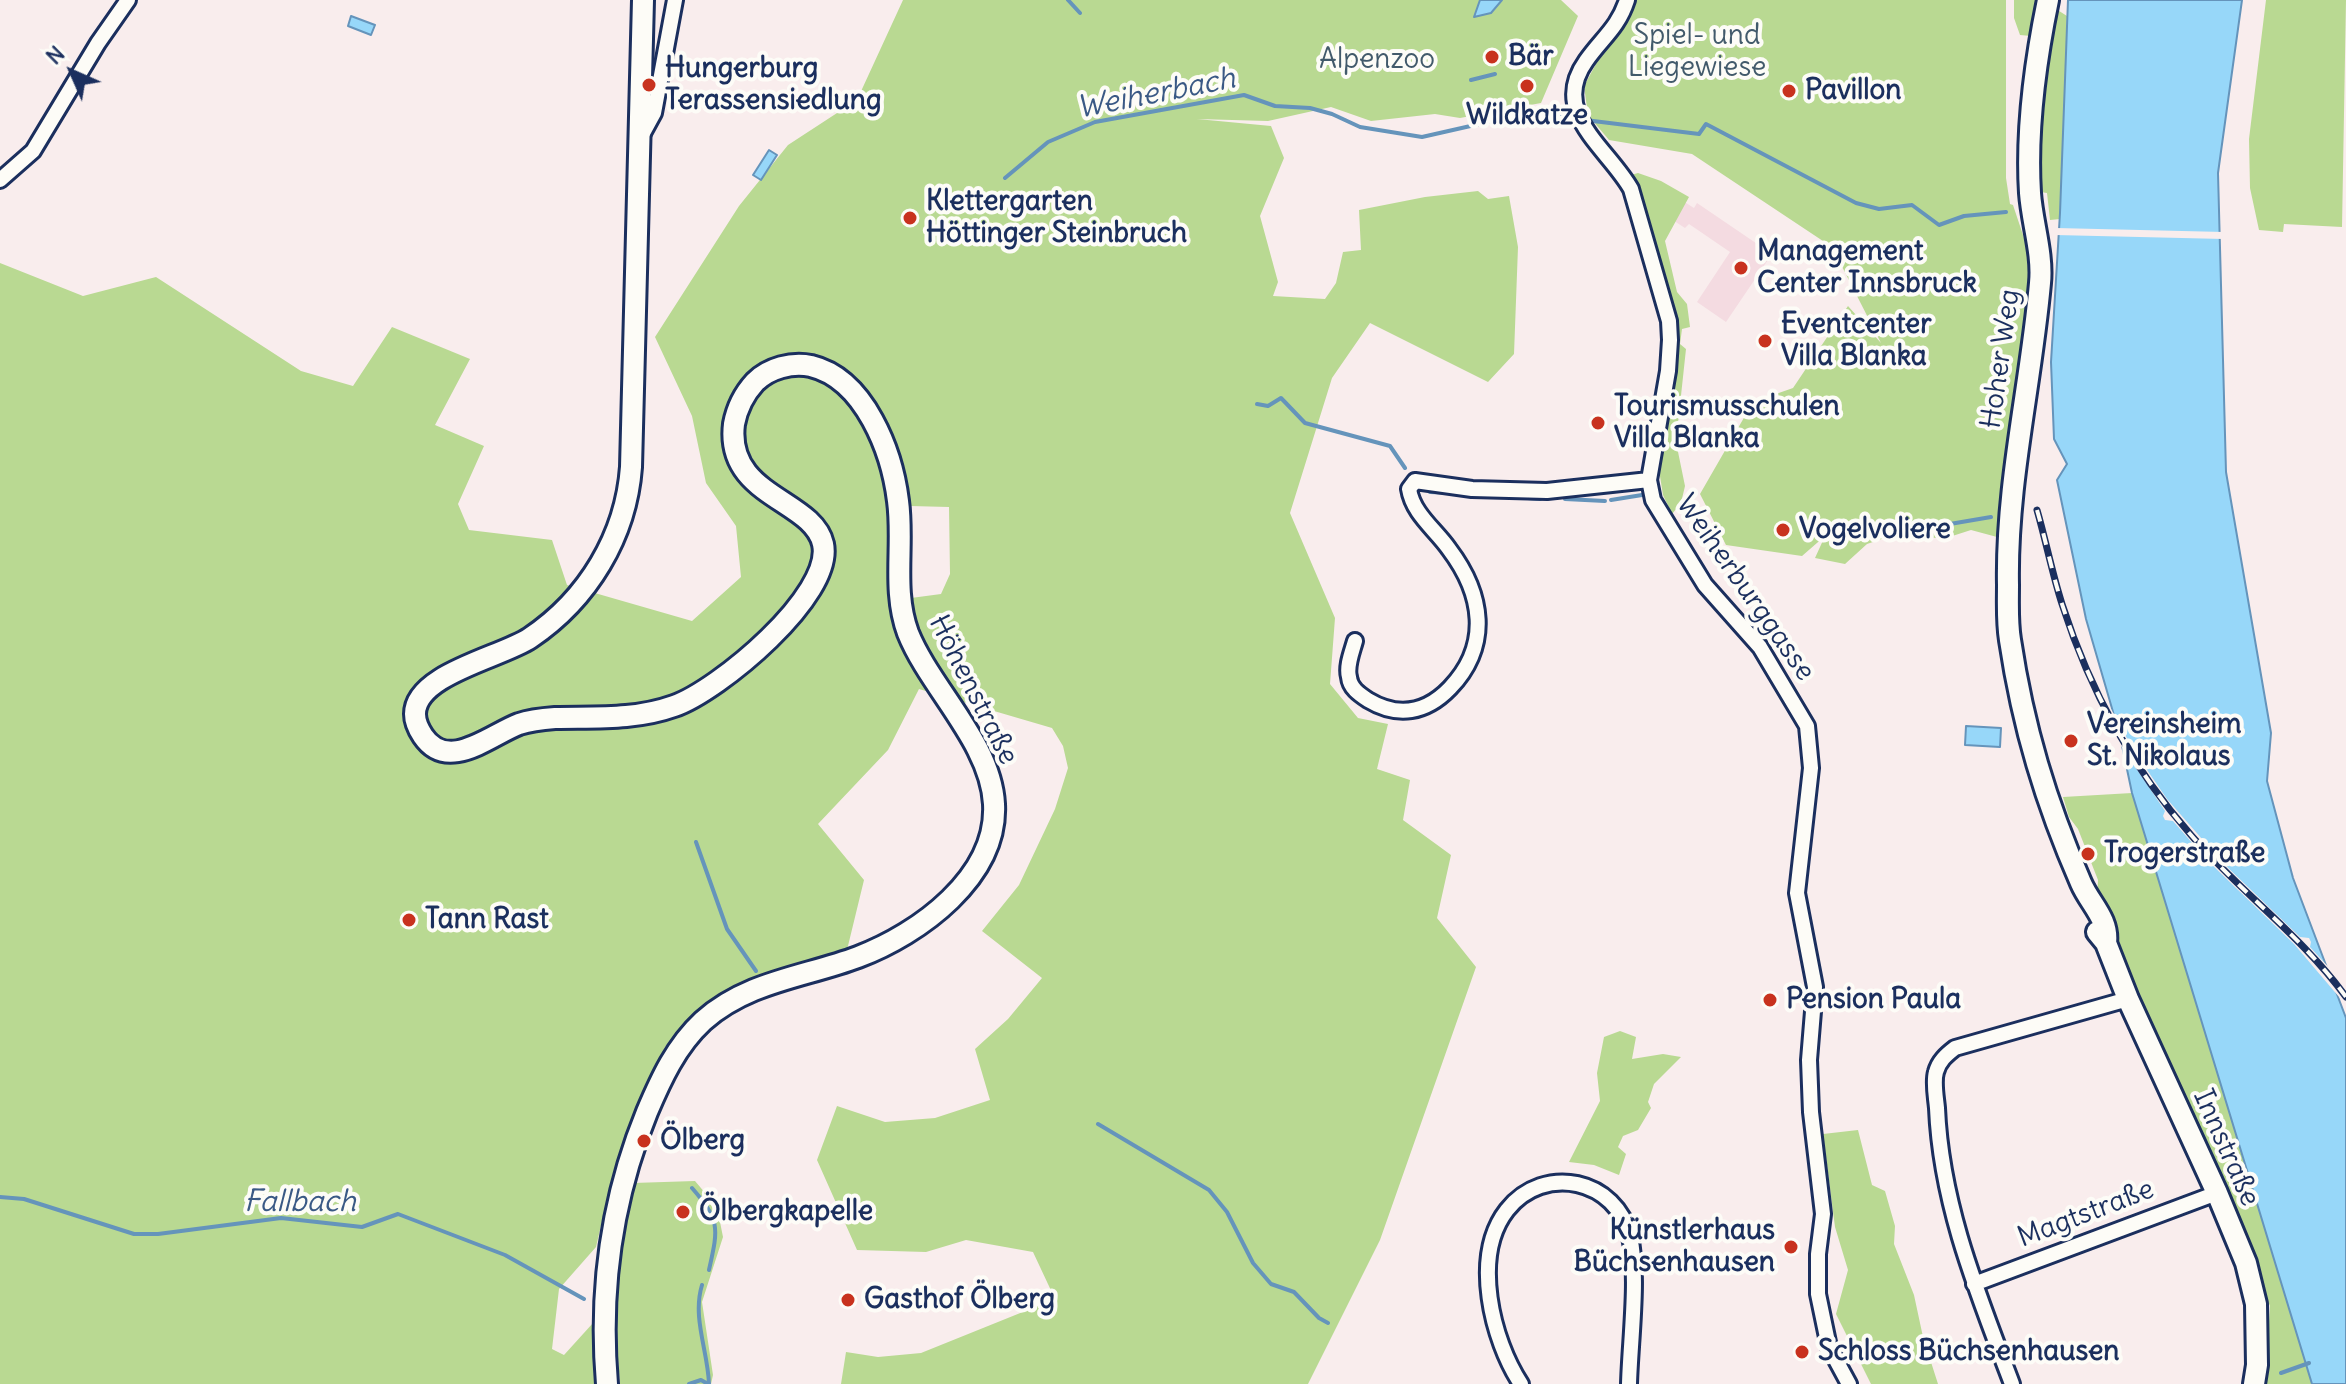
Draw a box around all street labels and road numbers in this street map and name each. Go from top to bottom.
street label: Hoher Weg [1975,287,2027,431]
street label: Weiherburggasse [1668,489,1822,687]
street label: Höhenstraße [921,610,1025,770]
street label: Innstraße [2185,1085,2267,1211]
street label: Magtstraße [2013,1173,2159,1255]

